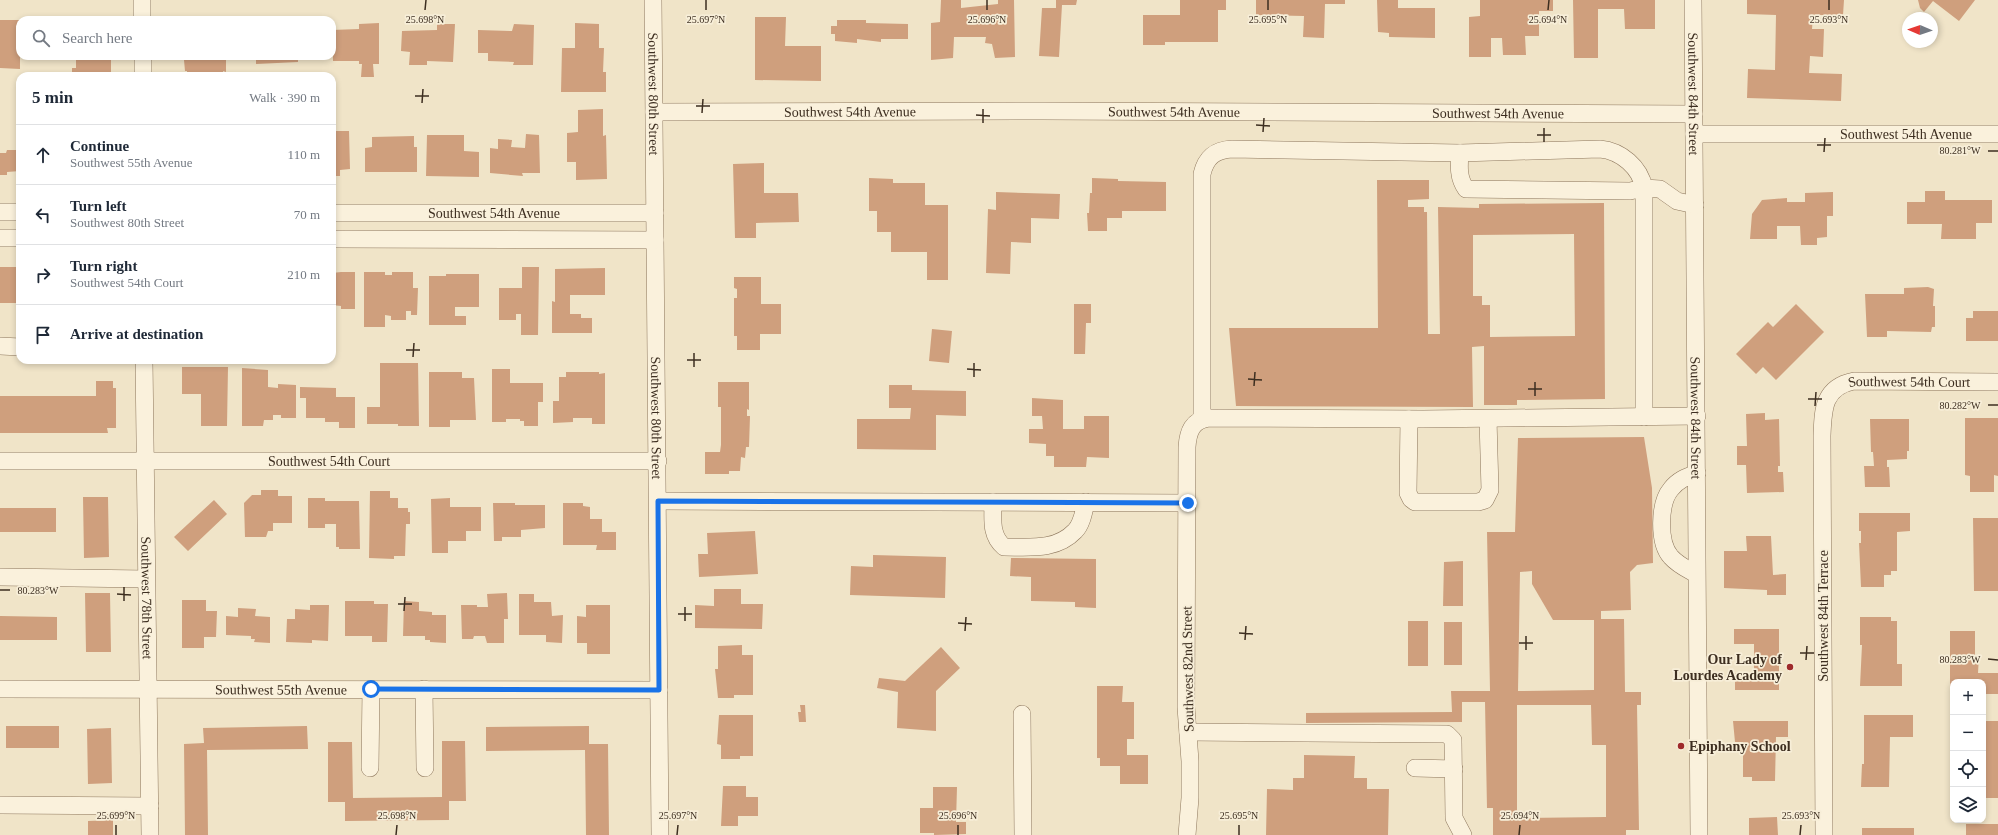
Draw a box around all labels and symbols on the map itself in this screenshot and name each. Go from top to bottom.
north arrow [1902,12,1938,48]
text: 25.698°N [406,14,444,25]
text: 25.697°N [687,14,725,25]
text: 25.696°N [968,14,1006,25]
text: 25.695°N [1249,14,1287,25]
text: 25.694°N [1529,14,1567,25]
text: 25.693°N [1810,14,1848,25]
street label: Southwest 80th Street [646,32,662,156]
street label: Southwest 84th Street [1686,32,1702,156]
street label: Southwest 54th Avenue [784,104,916,119]
street label: Southwest 54th Avenue [1108,104,1240,119]
street label: Southwest 54th Avenue [1432,105,1564,121]
street label: Southwest 54th Avenue [1840,127,1972,142]
text: 80.281°W [1940,145,1981,156]
street label: Southwest 54th Avenue [428,206,560,221]
street label: Southwest 80th Street [648,356,665,480]
street label: Southwest 84th Street [1688,356,1704,480]
street label: Southwest 54th Court [1846,373,1970,390]
text: 80.282°W [1940,400,1981,411]
street label: Southwest 54th Court [268,454,390,469]
route end [1179,494,1197,512]
street label: Southwest 78th Street [139,536,155,660]
street label: Southwest 84th Terrace [1816,550,1831,682]
text: 80.283°W [18,585,59,596]
street label: Southwest 82nd Street [1179,606,1197,732]
place label: Our Lady of Lourdes Academy [1674,652,1782,683]
text: 80.283°W [1940,654,1981,665]
marker: Our Lady of Lourdes Academy [1785,662,1795,672]
route start [362,680,380,698]
street label: Southwest 55th Avenue [215,682,347,697]
place label: Epiphany School [1689,739,1791,754]
marker: Epiphany School [1676,741,1686,751]
text: 25.699°N [97,810,135,821]
text: 25.698°N [378,810,416,821]
text: 25.697°N [659,810,697,821]
text: 25.696°N [939,810,977,821]
text: 25.695°N [1220,810,1258,821]
text: 25.694°N [1501,810,1539,821]
text: 25.693°N [1782,810,1820,821]

